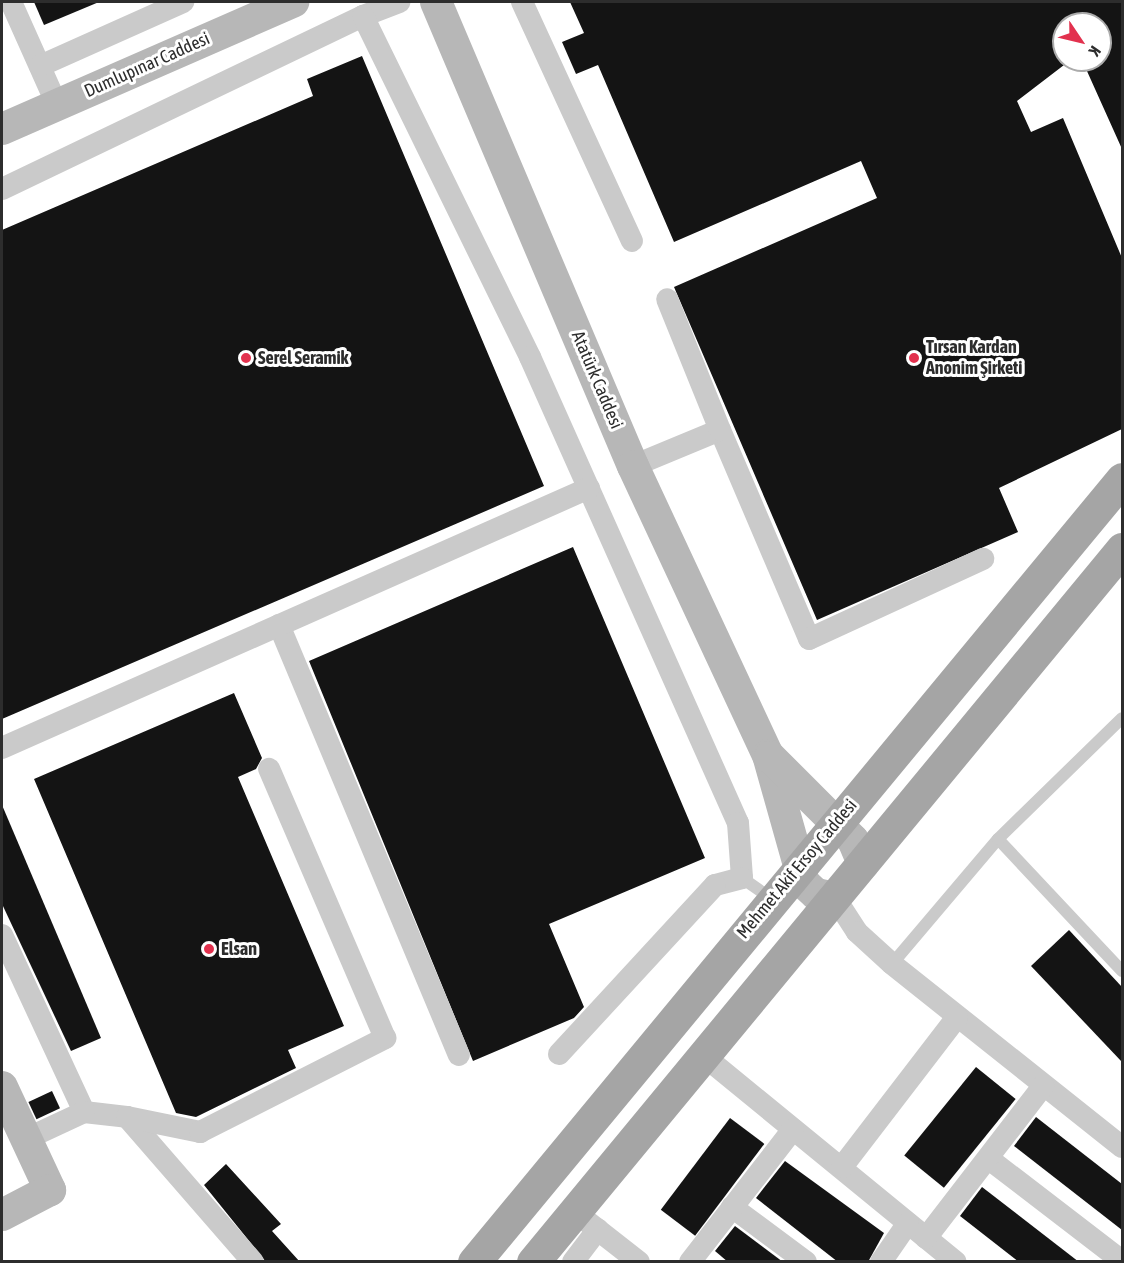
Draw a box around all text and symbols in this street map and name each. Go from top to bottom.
north arrow [1052,12,1112,72]
street label: Dumlupınar Caddesi [81,28,213,102]
text: K [1085,43,1105,60]
street label: Atatürk Caddesi [567,328,627,432]
place label: Tırsan Kardan Anonim Şirketi [926,337,1022,380]
place label: Serel Seramik [258,347,349,369]
marker: Serel Seramik [239,351,253,365]
marker: Tırsan Kardan Anonim Şirketi [907,351,921,365]
street label: Mehmet Akif Ersoy Caddesi [732,795,862,943]
place label: Elsan [221,938,257,960]
marker: Elsan [202,942,216,956]

